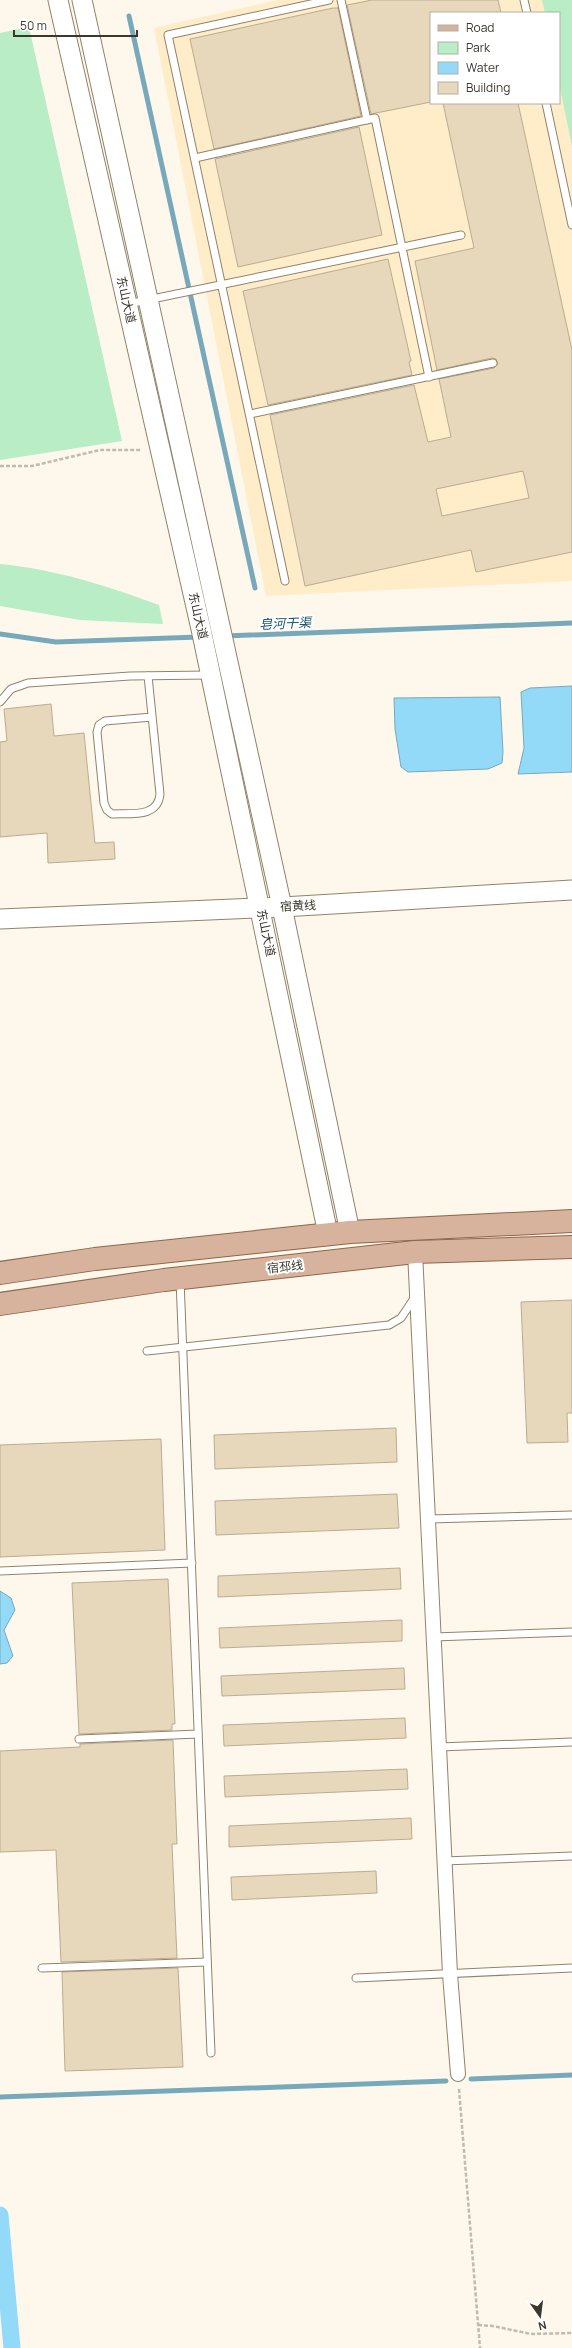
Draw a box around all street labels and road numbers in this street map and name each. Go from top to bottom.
street label: 东山大道 [113,275,140,325]
street label: 东山大道 [185,591,212,641]
street label: 宿黄线 [280,896,316,915]
street label: 东山大道 [253,908,280,958]
street label: 宿邳线 [266,1256,304,1277]

